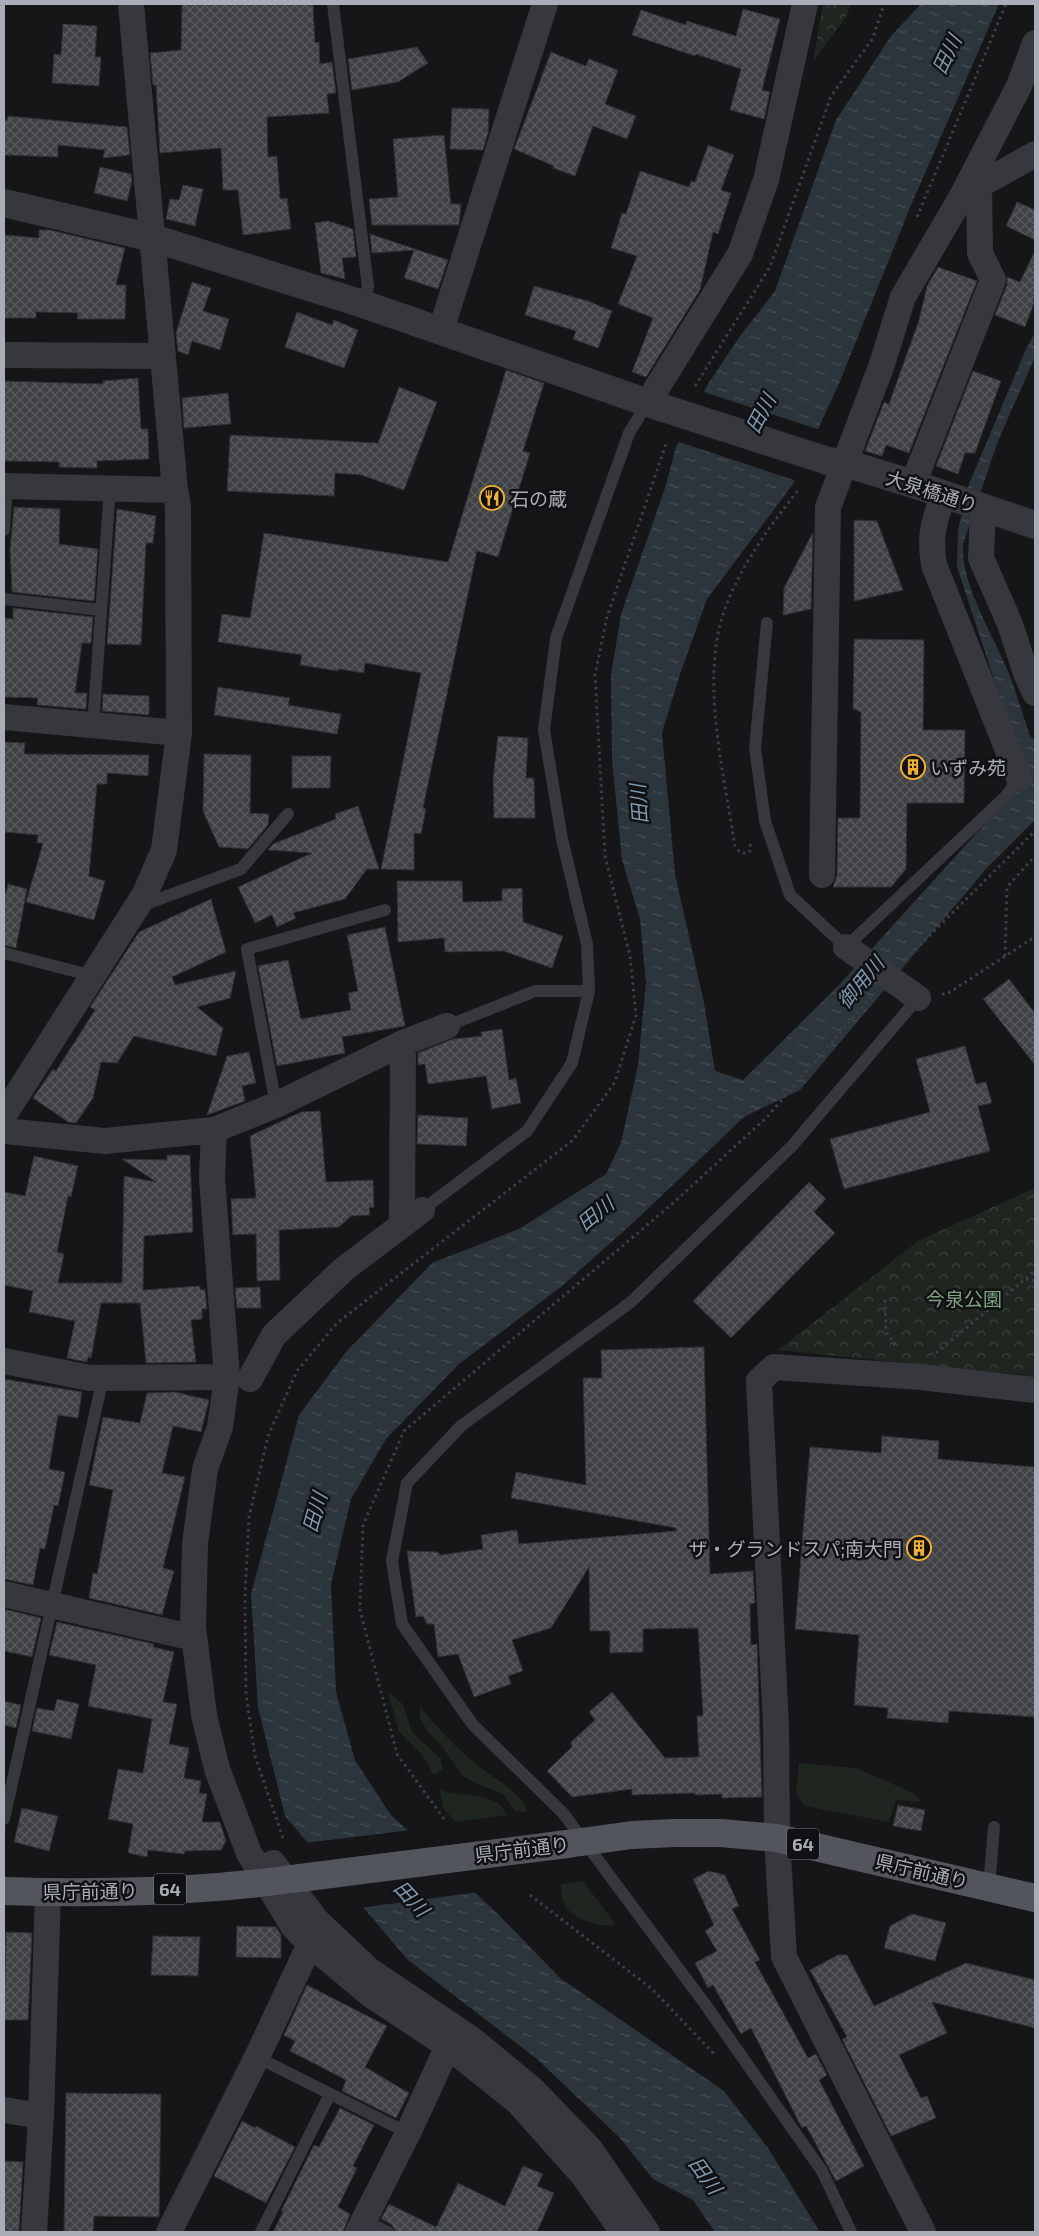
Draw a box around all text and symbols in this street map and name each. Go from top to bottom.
water label: 田川 [926,29,966,77]
water label: 田川 [740,388,781,436]
street label: 大泉橋通り [883,465,981,517]
restaurant icon: 石の蔵 [479,485,505,511]
place label: 石の蔵 [510,487,567,510]
building icon: いずみ苑 [900,754,926,780]
place label: いずみ苑 [930,756,1006,779]
water label: 田川 [624,781,651,825]
water label: 御用川 [832,950,890,1013]
water label: 田川 [572,1190,620,1235]
park label: 今泉公園 [926,1287,1002,1310]
water label: 田川 [297,1488,332,1535]
building icon: ザ・グランドスパ;南大門 [906,1535,932,1561]
place label: ザ・グランドスパ;南大門 [688,1537,902,1560]
road number: 64 [787,1828,819,1860]
street label: 県庁前通り [473,1832,571,1866]
street label: 県庁前通り [873,1849,971,1893]
road number: 64 [154,1874,186,1905]
water label: 田川 [390,1875,436,1922]
street label: 県庁前通り [42,1879,138,1903]
water label: 田川 [685,2152,729,2200]

